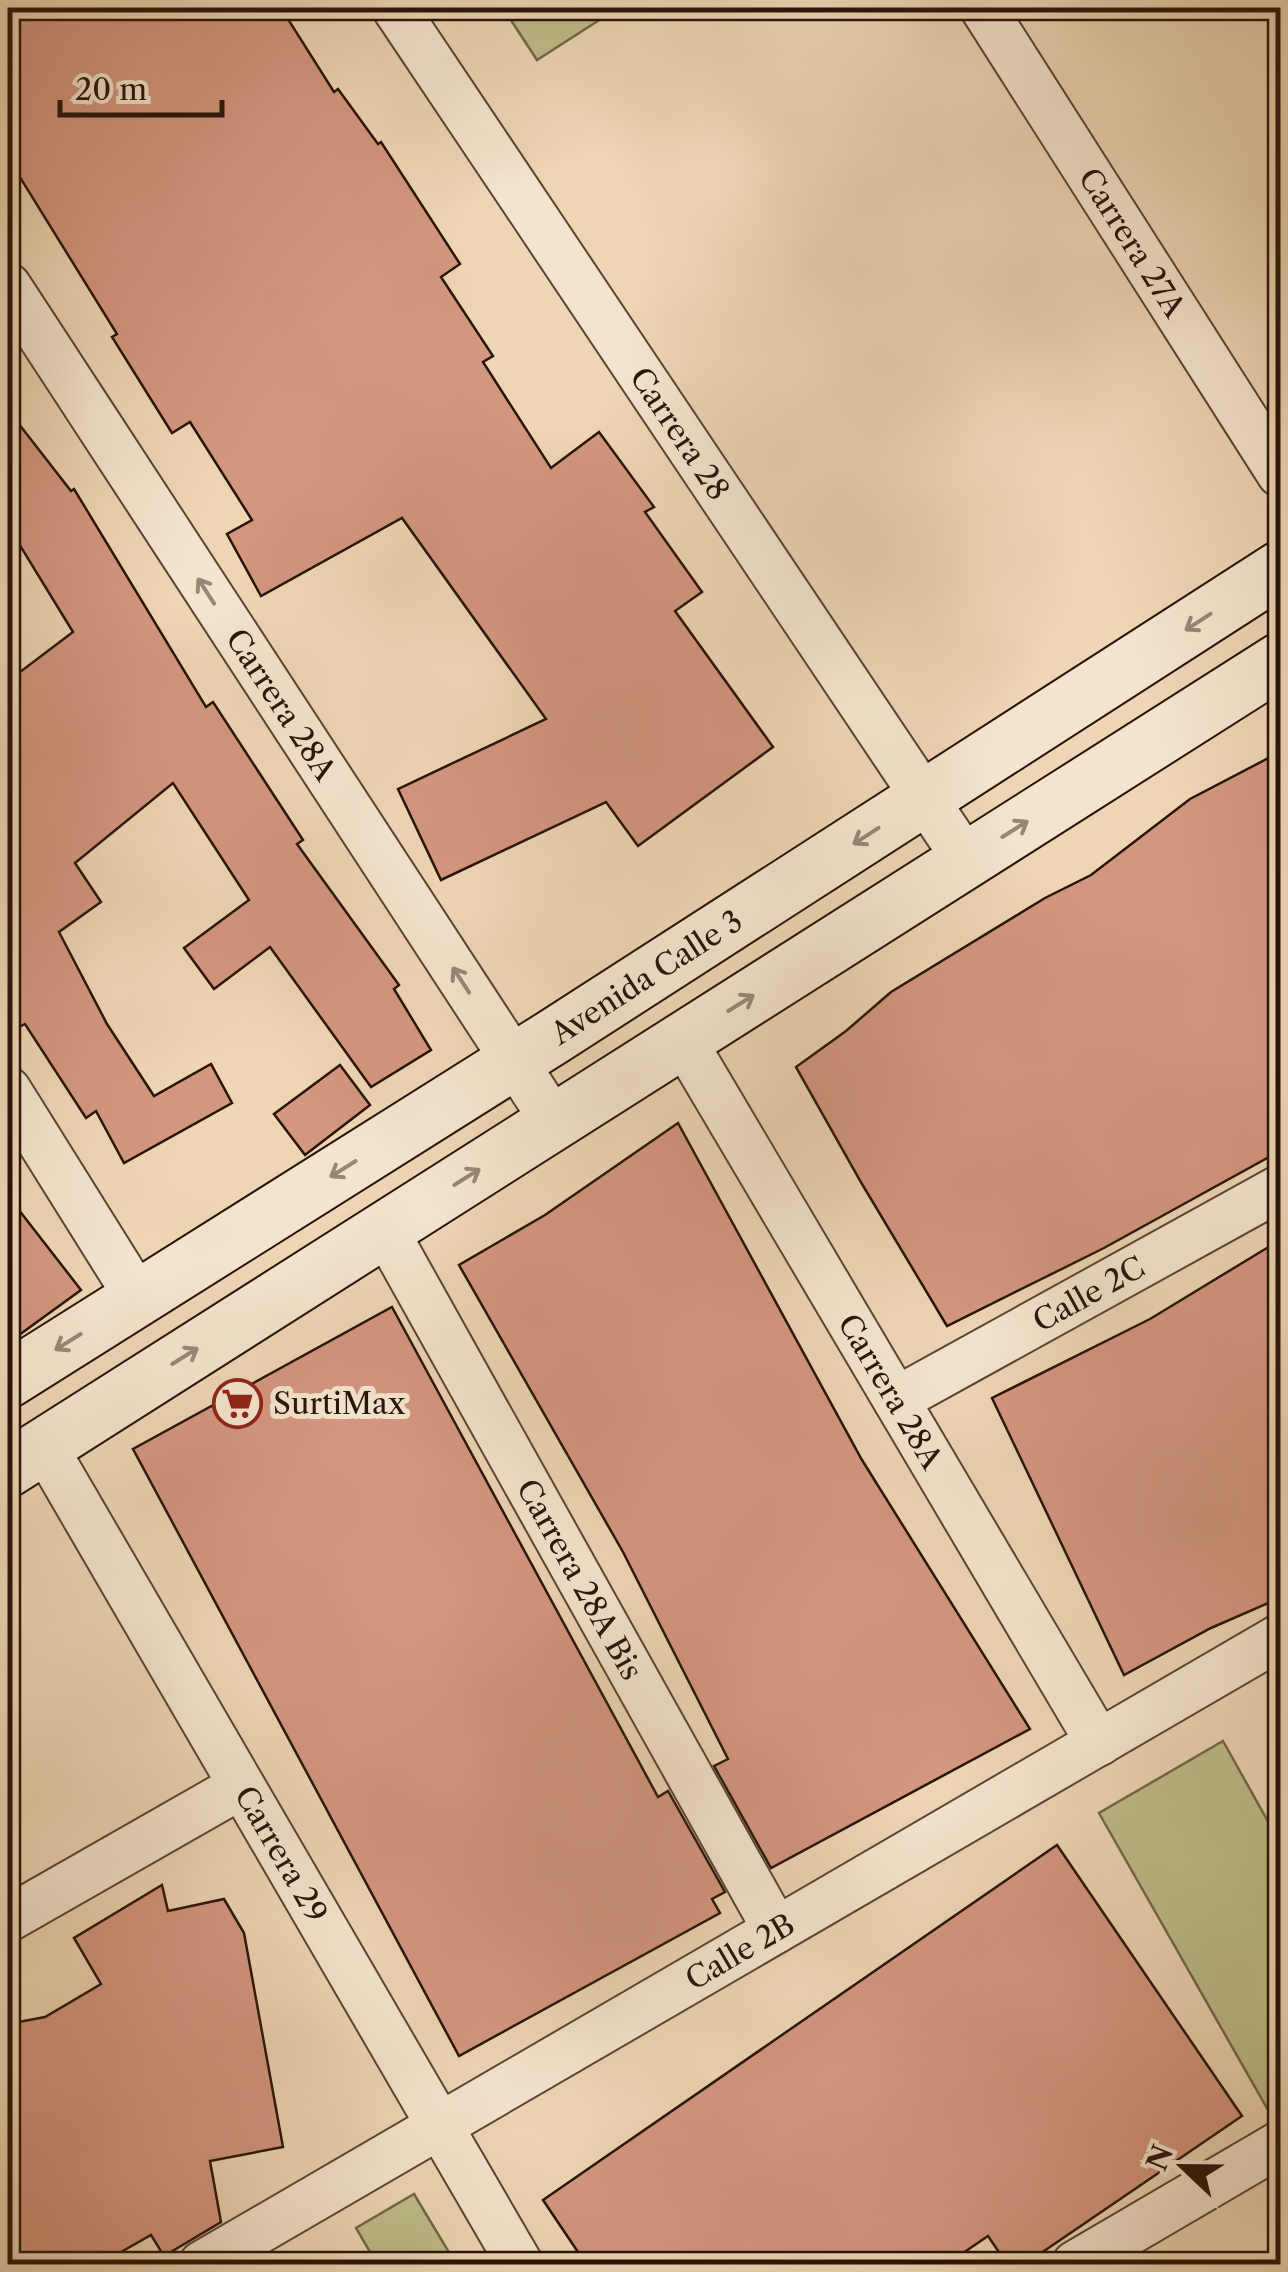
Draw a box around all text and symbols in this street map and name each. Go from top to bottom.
scale bar [60,55,222,117]
text: 20 m [75,71,147,108]
street label: Carrera 27A [1071,161,1194,325]
street label: Carrera 28 [622,360,738,507]
one-way arrow [196,577,217,606]
one-way arrow [1185,612,1213,633]
street label: Carrera 28A [218,622,345,788]
one-way arrow [1001,818,1029,839]
one-way arrow [853,825,881,846]
street label: Avenida Calle 3 [543,902,749,1053]
one-way arrow [451,967,471,994]
one-way arrow [726,993,755,1014]
one-way arrow [329,1159,358,1180]
one-way arrow [452,1167,481,1188]
street label: Calle 2C [1026,1248,1151,1339]
street label: Carrera 28A [831,1307,951,1476]
one-way arrow [54,1332,83,1353]
one-way arrow [170,1346,199,1366]
supermarket icon: SurtiMax [212,1377,264,1429]
place label: SurtiMax [273,1385,406,1422]
street label: Carrera 28A Bis [509,1472,651,1686]
street label: Carrera 29 [227,1779,335,1929]
street label: Calle 2B [679,1905,801,1997]
north arrow [1133,2117,1233,2217]
text: N [1139,2140,1180,2175]

